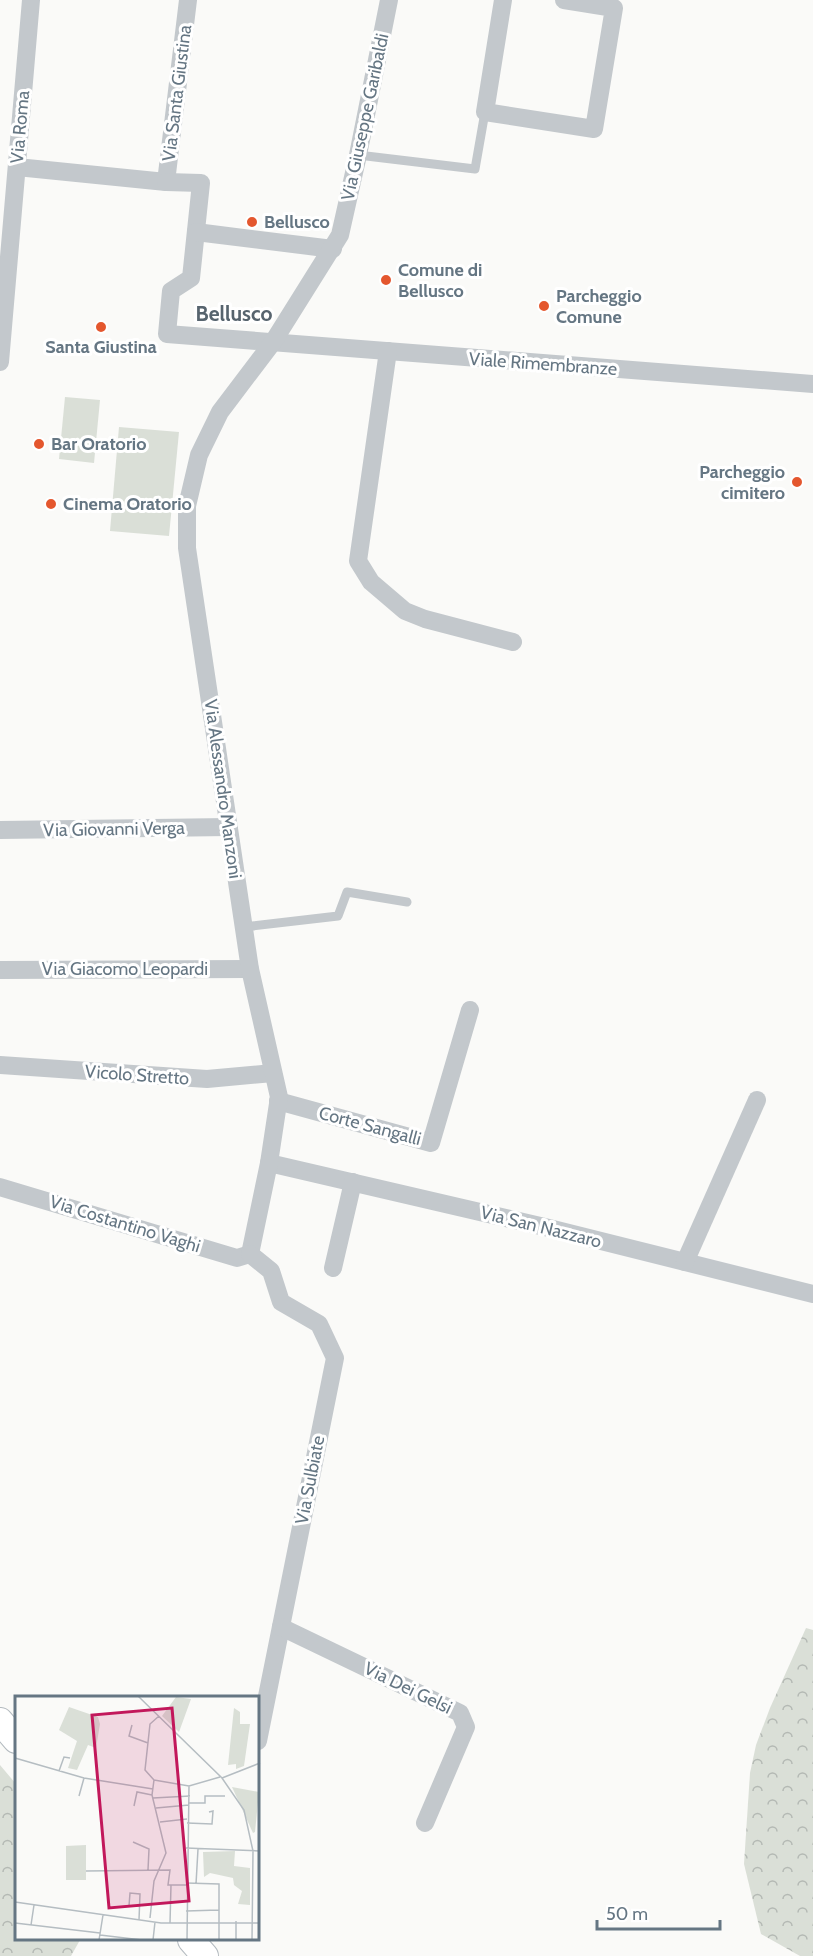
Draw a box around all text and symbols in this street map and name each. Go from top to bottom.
street label: Via Santa Giustina [158,23,196,163]
street label: Via Giuseppe Garibaldi [337,31,393,203]
street label: Via Roma [6,89,34,164]
place label: Bellusco [264,211,330,233]
marker: Bellusco [245,215,259,229]
place label: Comune di Bellusco [398,259,482,302]
marker: Comune di Bellusco [379,273,393,287]
place label: Parcheggio Comune [556,285,642,328]
marker: Parcheggio Comune [537,299,551,313]
district label: Bellusco [196,301,272,326]
marker: Santa Giustina [94,320,108,334]
place label: Santa Giustina [45,336,157,358]
street label: Viale Rimembranze [468,348,618,380]
place label: Bar Oratorio [51,433,146,455]
marker: Bar Oratorio [32,437,46,451]
place label: Parcheggio cimitero [699,461,785,504]
marker: Parcheggio cimitero [790,475,804,489]
place label: Cinema Oratorio [63,493,192,515]
marker: Cinema Oratorio [44,497,58,511]
street label: Via Alessandro Manzoni [200,698,246,880]
street label: Via Giovanni Verga [43,817,185,841]
street label: Via Giacomo Leopardi [42,958,208,980]
street label: Vicolo Stretto [84,1060,190,1090]
street label: Corte Sangalli [317,1102,423,1150]
street label: Via Costantino Vaghi [47,1191,203,1257]
street label: Via San Nazzaro [478,1201,604,1253]
street label: Via Sulbiate [291,1434,329,1526]
street label: Via Dei Gelsi [360,1657,456,1719]
inset map [15,1696,260,1941]
scale bar [597,1893,720,1931]
text: 50 m [606,1903,648,1925]

